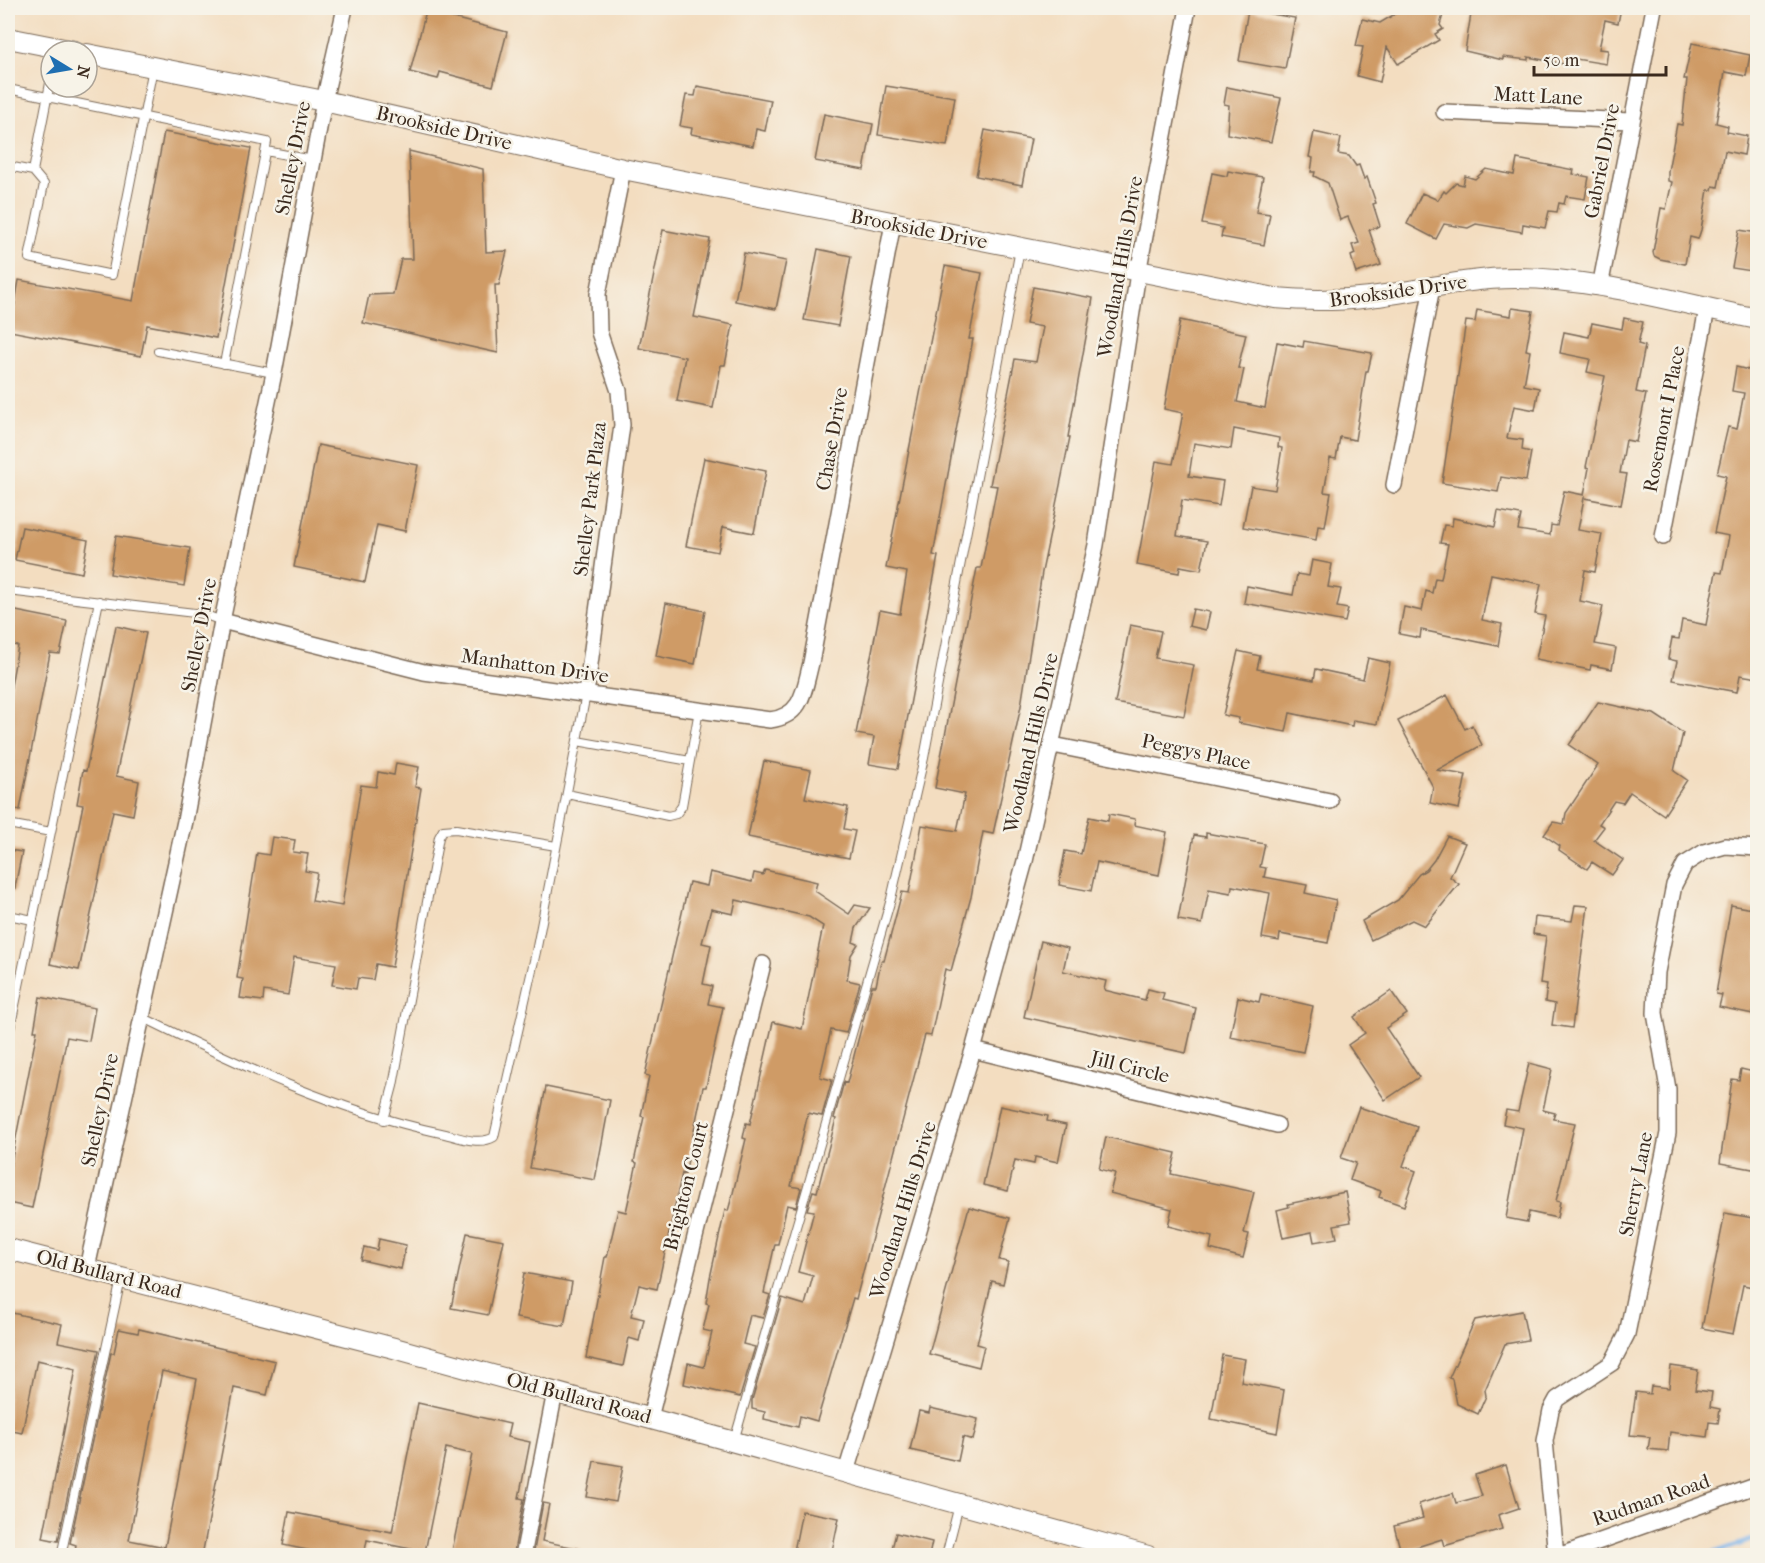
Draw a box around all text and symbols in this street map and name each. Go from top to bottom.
north arrow [39,39,99,99]
scale bar [1534,39,1666,77]
text: 50 m [1543,50,1580,71]
text: N [73,64,94,80]
street label: Matt Lane [1493,82,1583,110]
street label: Shelley Drive [271,99,315,217]
street label: Brookside Drive [374,101,514,155]
street label: Gabriel Drive [1580,102,1624,220]
street label: Woodland Hills Drive [1092,174,1147,361]
street label: Brookside Drive [849,204,989,254]
street label: Brookside Drive [1328,270,1468,312]
street label: Rosemont I Place [1639,344,1690,494]
street label: Chase Drive [812,386,852,492]
street label: Shelley Park Plaza [569,420,611,578]
street label: Shelley Drive [177,576,221,694]
street label: Manhatton Drive [460,644,610,688]
street label: Woodland Hills Drive [999,651,1063,836]
street label: Peggys Place [1139,729,1253,775]
street label: Jill Circle [1086,1046,1172,1088]
street label: Shelley Drive [77,1051,123,1169]
street label: Woodland Hills Drive [865,1118,941,1302]
street label: Brighton Court [659,1119,713,1253]
street label: Sherry Lane [1615,1130,1657,1238]
street label: Old Bullard Road [34,1245,185,1303]
street label: Old Bullard Road [504,1368,655,1429]
street label: Rudman Road [1589,1469,1714,1531]

